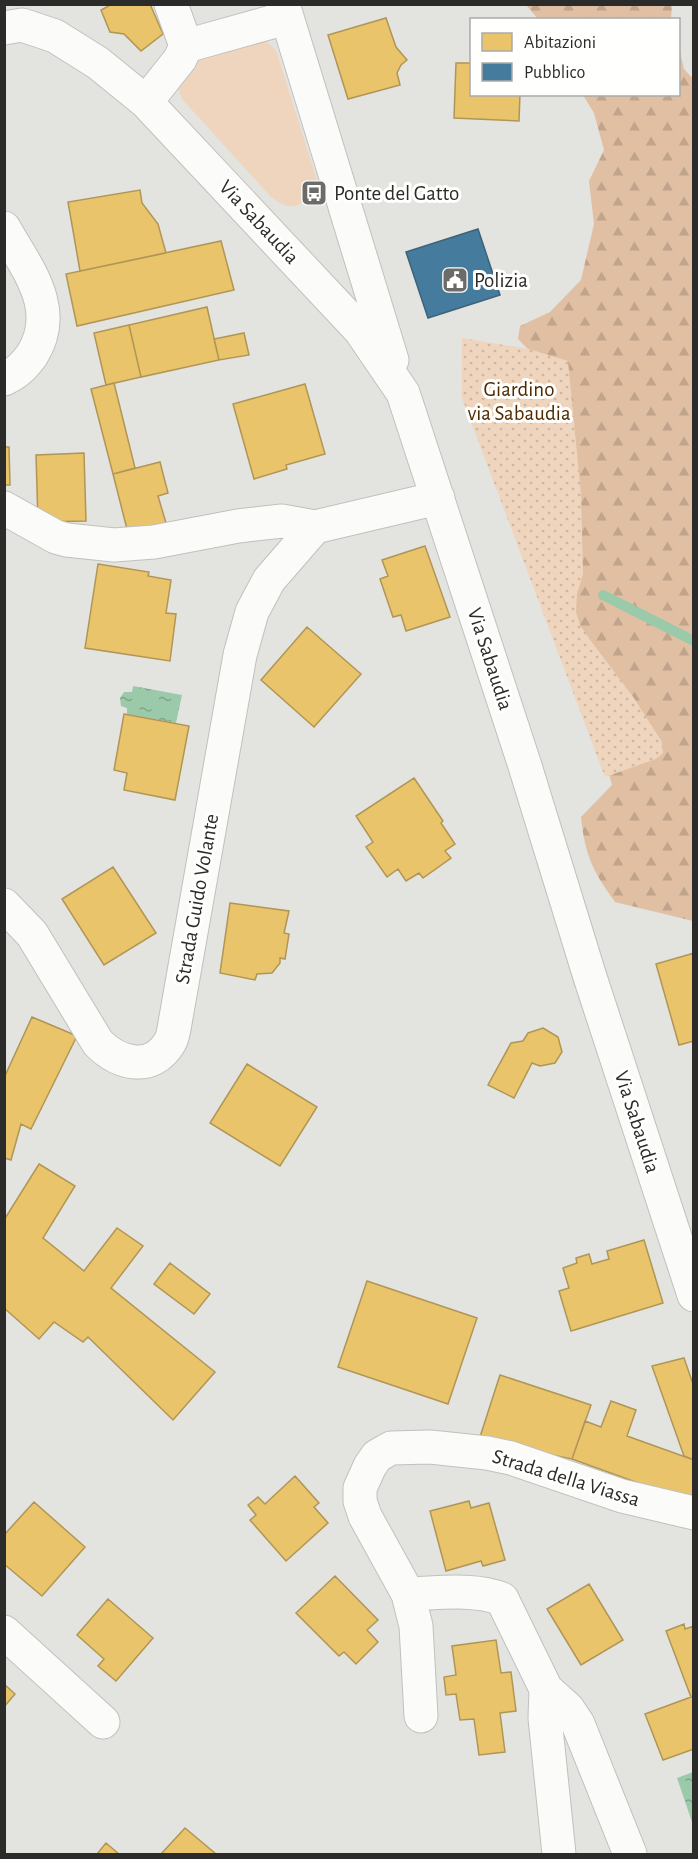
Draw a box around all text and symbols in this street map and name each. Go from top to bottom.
legend [470,18,680,96]
text: Abitazioni [524,34,596,52]
text: Pubblico [524,64,586,82]
street label: Via Sabaudia [215,176,303,268]
bus stop icon: Ponte del Gatto [299,178,329,208]
place label: Ponte del Gatto [334,183,459,204]
public building icon: Polizia [440,265,470,295]
place label: Polizia [474,270,528,291]
park label: Giardino via Sabaudia [467,379,571,424]
street label: Via Sabaudia [464,605,516,713]
street label: Strada Guido Volante [172,812,222,986]
street label: Via Sabaudia [611,1068,663,1176]
street label: Strada della Viassa [490,1446,642,1510]

